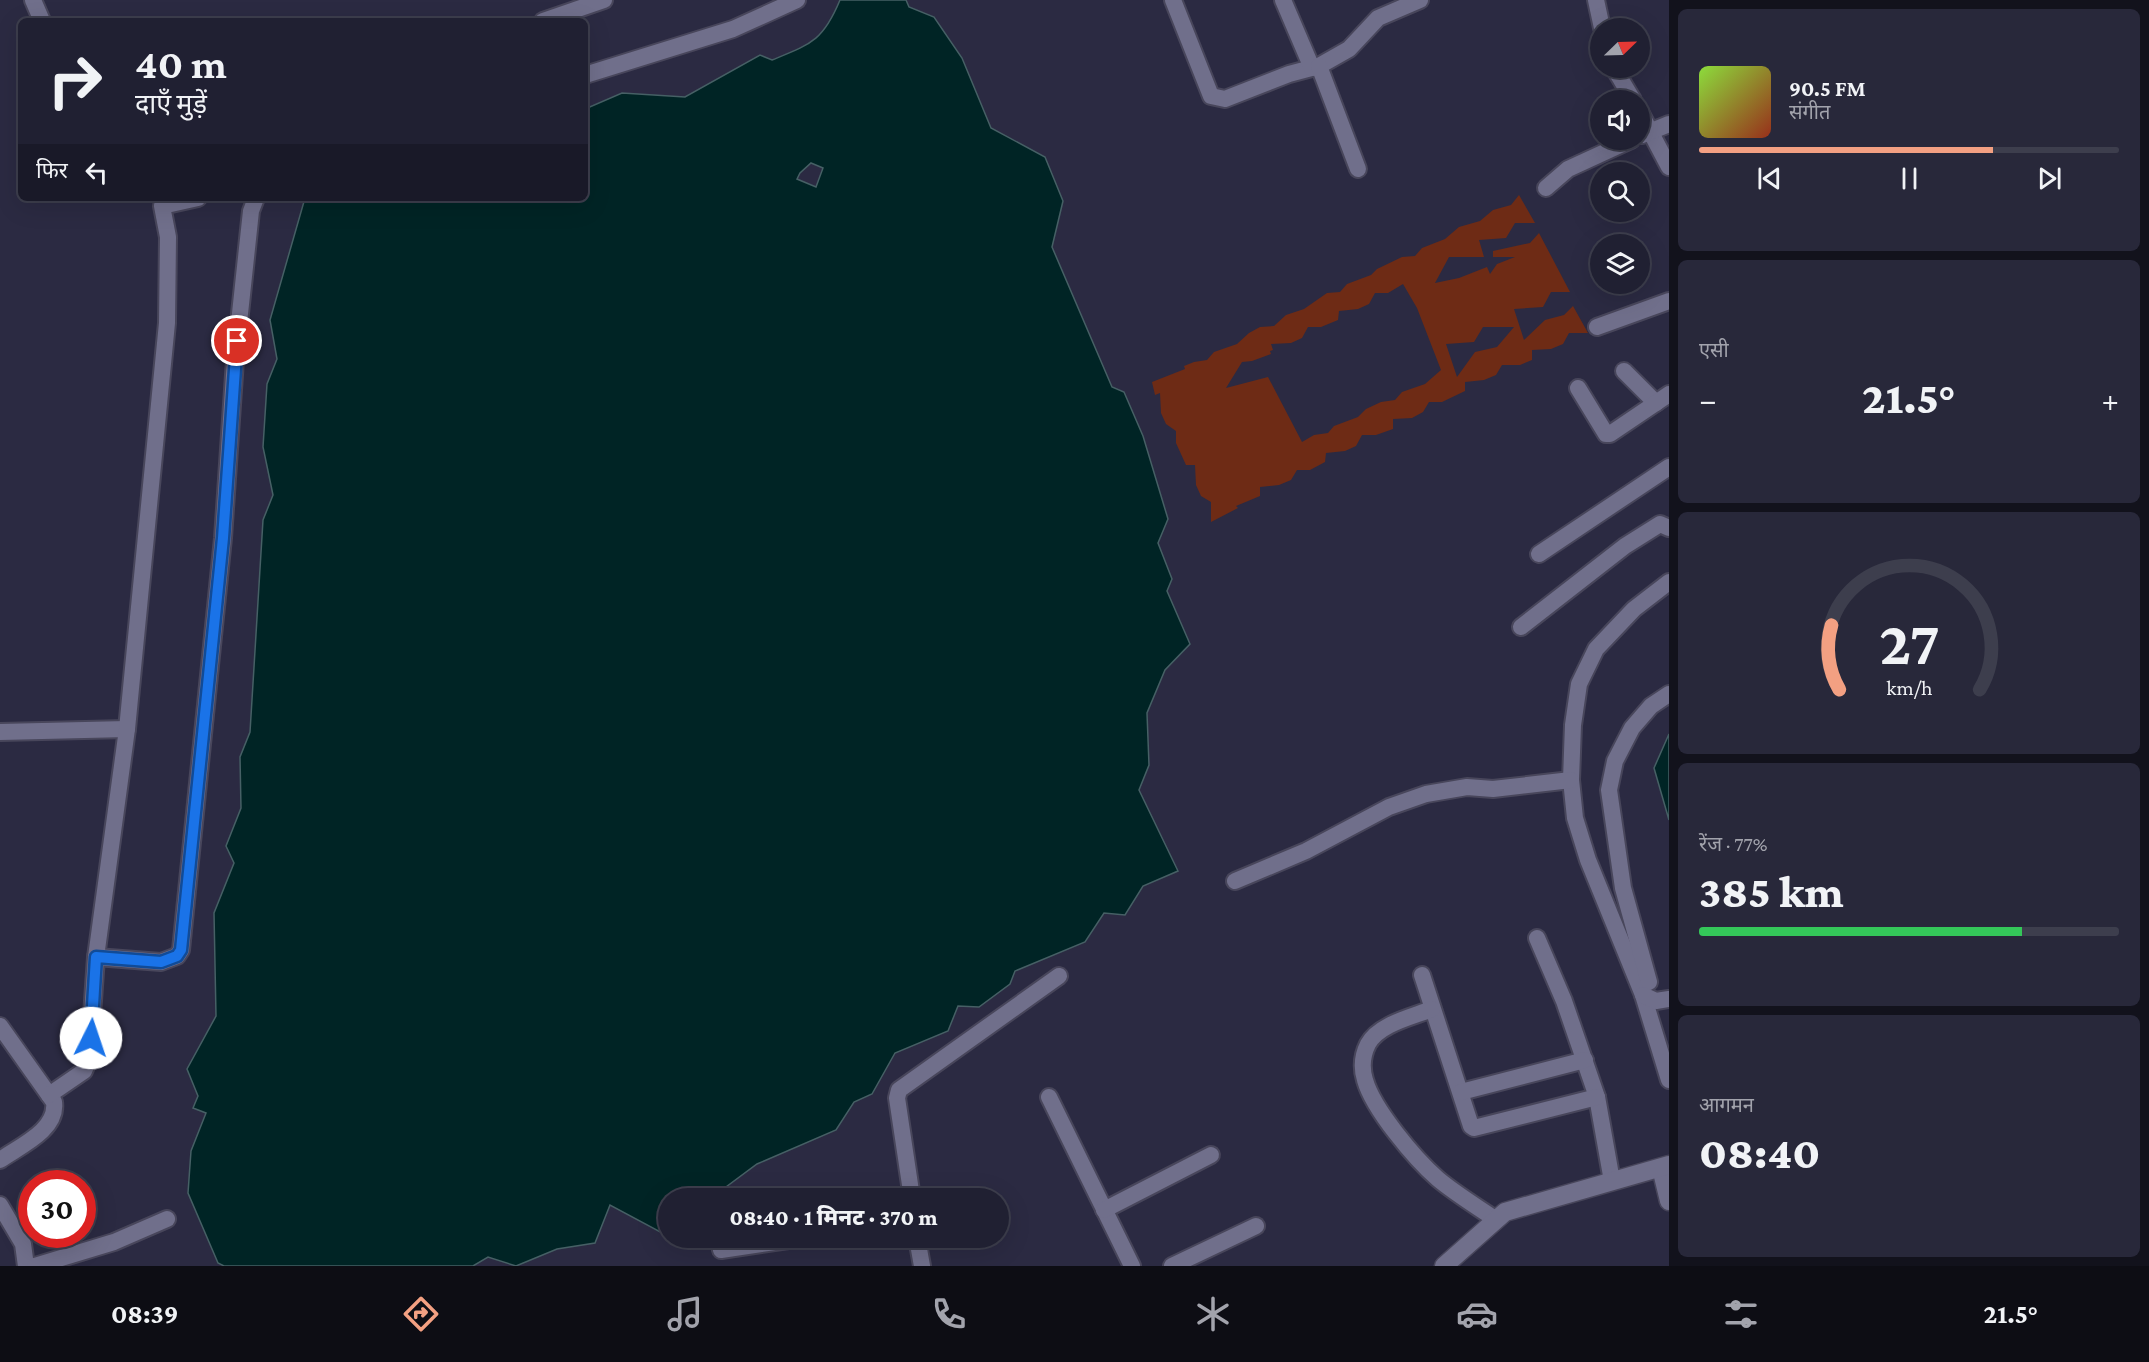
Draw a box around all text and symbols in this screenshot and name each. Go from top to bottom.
north arrow [1590,18,1650,78]
map controls [1590,18,1650,294]
text: 40 m [135,40,227,87]
icon: right [36,42,114,120]
text: 90.5 FM [1789,76,1866,101]
text: दाएँ मुड़ें [135,89,207,119]
button: sound [1590,90,1650,150]
text: संगीत [1789,101,1830,123]
icon: left [80,156,113,189]
text: फिर [36,158,68,183]
button: search [1590,162,1650,222]
icon: previous [1753,162,1786,195]
icon: pause [1893,162,1926,195]
icon: next [2033,162,2066,195]
button: layers [1590,234,1650,294]
pin [211,315,262,366]
icon: arrive [220,324,253,357]
text: एसी [1699,339,1729,361]
text: 21.5° [1862,373,1956,423]
text: − [1699,381,1716,418]
text: + [2102,381,2119,418]
text: 27 [1879,608,1939,677]
text: km/h [1886,676,1933,700]
text: रेंज · 77% [1699,833,1768,855]
text: 385 km [1699,867,1844,917]
position arrow [59,1006,123,1070]
text: आगमन [1699,1094,1754,1116]
text: 08:40 [1699,1128,1820,1178]
speed limit sign: 30 [18,1170,96,1248]
text: 08:40 · 1 मिनट · 370 m [729,1205,938,1230]
icon: directions [400,1293,442,1335]
icon: music [664,1293,706,1335]
icon: phone [928,1293,970,1335]
icon: climate [1192,1293,1234,1335]
icon: car [1456,1293,1498,1335]
icon: filters [1720,1293,1762,1335]
text: 08:39 [111,1299,178,1329]
text: 21.5° [1983,1299,2038,1329]

